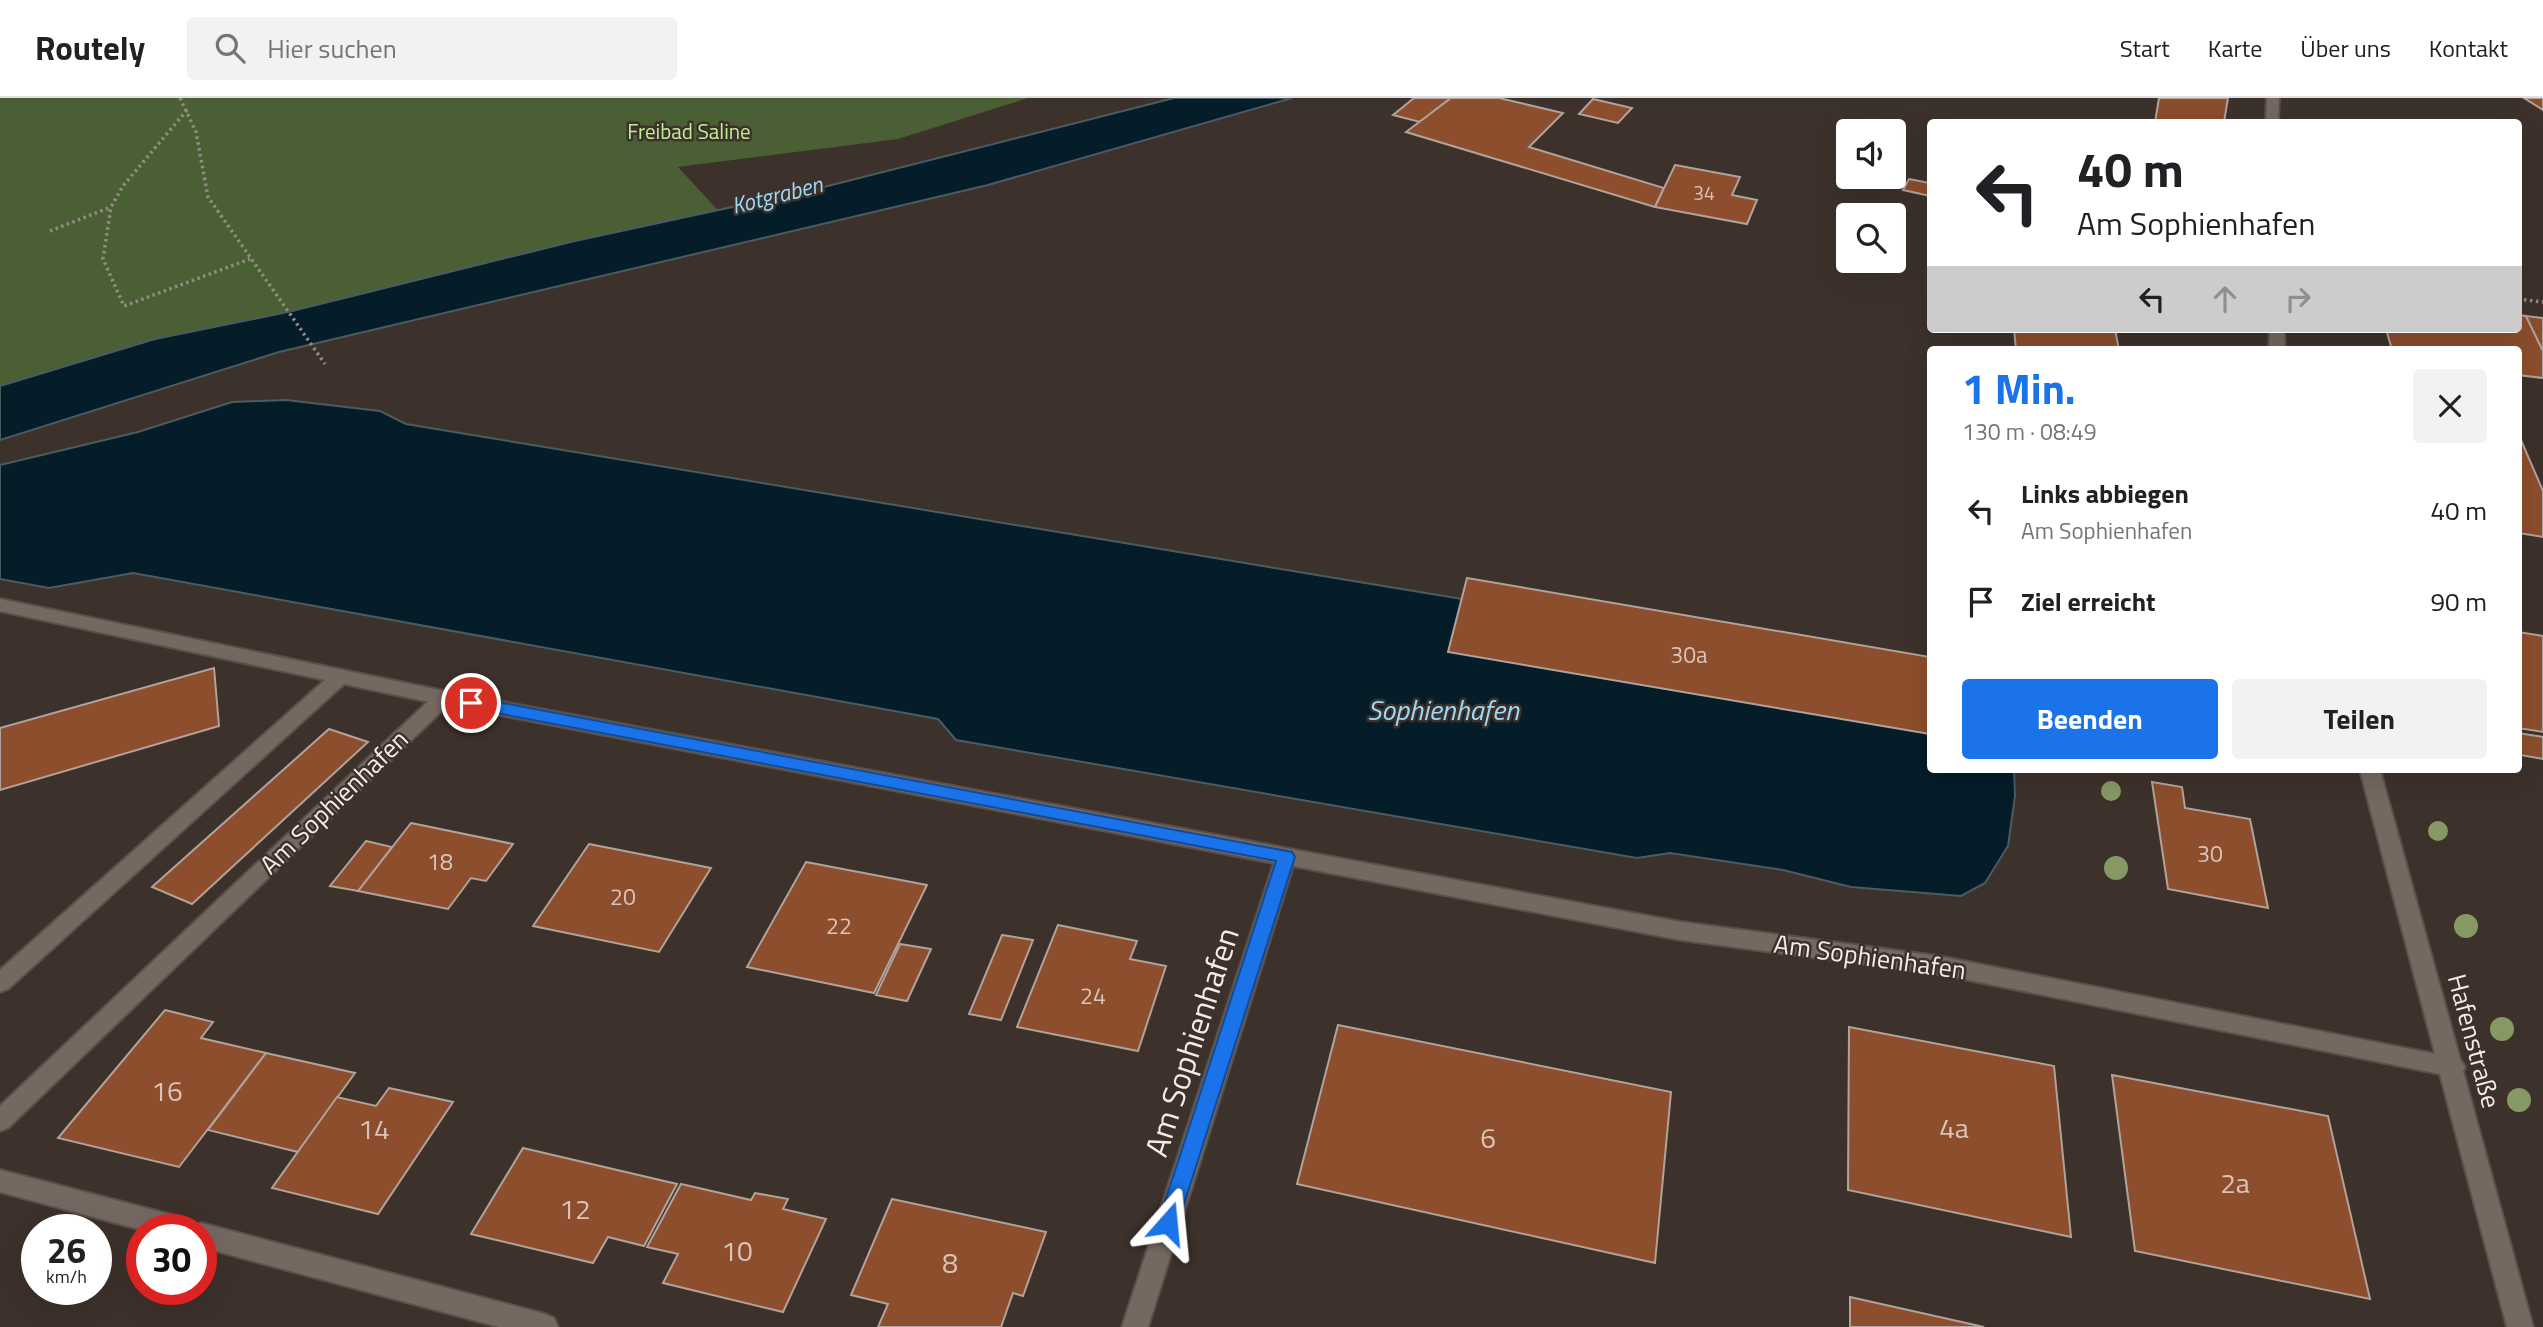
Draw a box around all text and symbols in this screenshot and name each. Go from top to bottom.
search box [187,17,677,80]
text: Routely [35,23,145,73]
icon: search [211,29,249,67]
text: Hier suchen [267,29,397,68]
text: Start [2120,30,2170,66]
text: Karte [2208,30,2262,66]
text: Über uns [2300,30,2391,66]
text: Kontakt [2429,30,2508,66]
park label: Freibad Saline [627,115,751,147]
map controls [1836,119,1906,273]
button: sound [1836,119,1906,189]
text: 40 m [2077,131,2184,206]
icon: left [1962,147,2053,238]
water label: Kotgraben [728,166,827,223]
house number: 34 [1693,178,1715,207]
text: Am Sophienhafen [2077,199,2315,247]
button: search [1836,203,1906,273]
icon: left [2133,280,2171,318]
icon: ahead [2206,280,2244,318]
icon: right [2279,280,2317,318]
text: 1 Min. [1962,356,2076,420]
button: close [2413,369,2487,443]
text: 130 m · 08:49 [1962,414,2097,449]
text: Links abbiegen [2021,474,2189,513]
text: 40 m [2430,491,2487,530]
icon: left [1962,492,2000,530]
text: Am Sophienhafen [2021,513,2192,548]
text: Ziel erreicht [2021,582,2156,621]
text: 90 m [2430,582,2487,621]
icon: arrive [1962,583,2000,621]
house number: 30a [1670,637,1708,672]
pin [441,673,501,733]
button: Beenden [1962,679,2218,759]
button: Teilen [2232,679,2487,759]
icon: arrive [452,684,490,722]
water label: Sophienhafen [1367,688,1520,731]
street label: Am Sophienhafen [250,720,417,883]
house number: 30 [2197,836,2223,871]
house number: 18 [427,844,453,879]
house number: 20 [610,879,636,914]
house number: 22 [826,908,852,943]
street label: Am Sophienhafen [1131,921,1251,1162]
street label: Am Sophienhafen [1771,924,1969,989]
street label: Hafenstraße [2438,969,2511,1112]
house number: 24 [1080,978,1106,1013]
house number: 16 [151,1069,183,1112]
house number: 4a [1939,1106,1969,1149]
house number: 14 [358,1107,390,1150]
house number: 6 [1480,1116,1496,1159]
house number: 2a [2220,1161,2250,1204]
position arrow [1131,1186,1205,1260]
house number: 12 [559,1187,591,1230]
speed limit sign: 30 [126,1214,217,1305]
text: 26 [47,1223,86,1277]
house number: 10 [721,1229,753,1272]
house number: 8 [942,1241,958,1284]
text: km/h [46,1263,87,1290]

